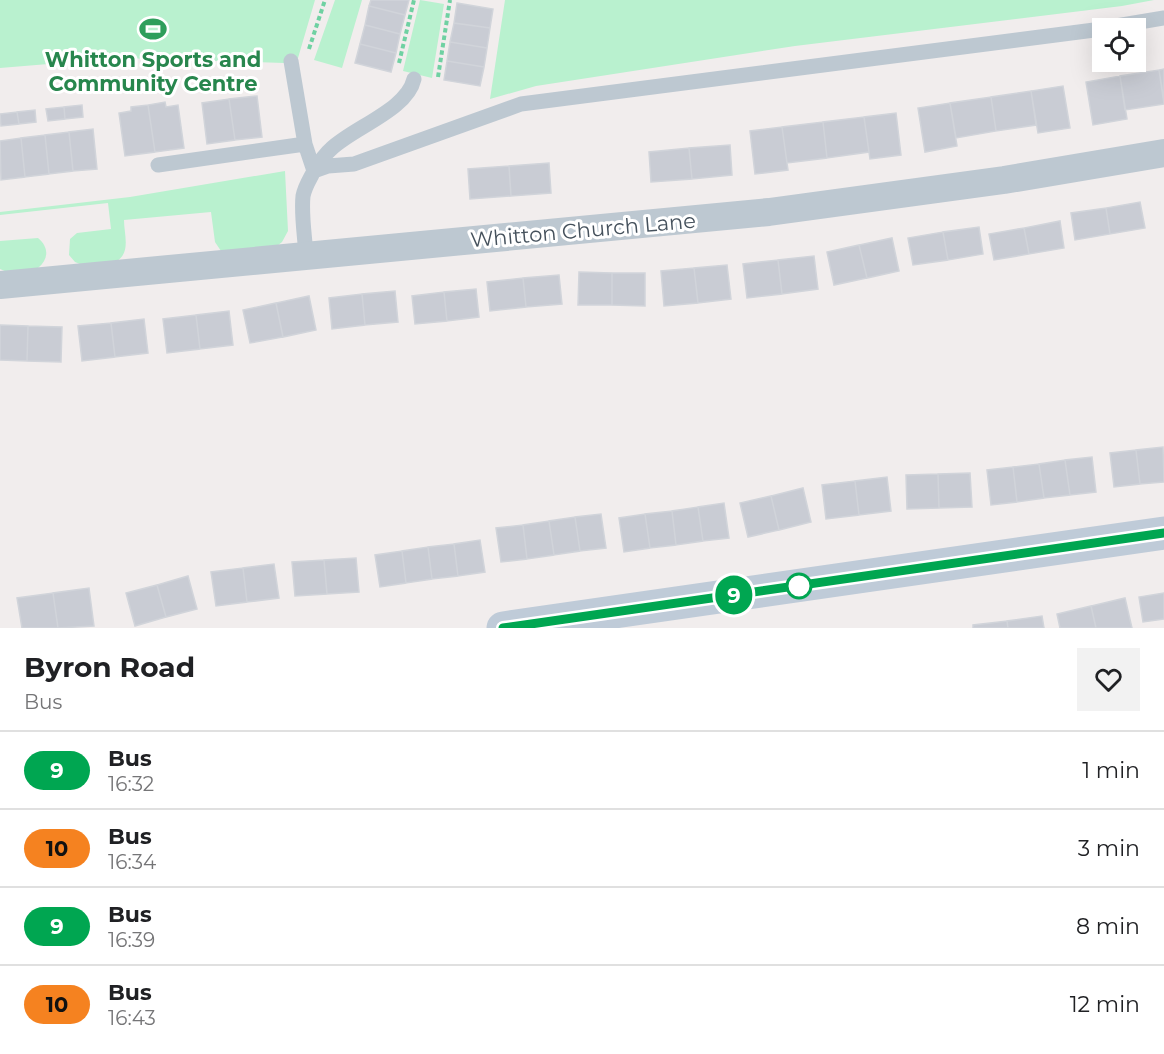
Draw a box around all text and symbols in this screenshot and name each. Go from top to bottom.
sports icon: Whitton Sports and Community Centre [138,14,168,44]
map controls [1092,18,1146,72]
button: locate [1092,18,1146,72]
place label: Whitton Sports and Community Centre [45,47,261,96]
street label: Whitton Church Lane [469,208,697,252]
unlabelled marker [786,573,812,599]
line badge: 9 [714,576,754,614]
text: 9 [727,583,741,608]
button: heart [1077,648,1140,711]
text: Byron Road [24,650,195,684]
text: Bus [24,690,62,714]
text: Bus [108,745,152,772]
text: 1 min [1082,757,1140,784]
text: 9 [50,758,64,783]
text: 16:32 [108,772,154,796]
text: Bus [108,823,152,850]
text: 3 min [1078,835,1140,862]
text: 10 [46,836,68,861]
text: 16:34 [108,850,156,874]
text: Bus [108,901,152,928]
text: 8 min [1076,913,1140,940]
text: 9 [50,914,64,939]
text: 16:39 [108,928,155,952]
text: Bus [108,979,152,1006]
text: 12 min [1070,991,1140,1018]
text: 10 [46,992,68,1017]
text: 16:43 [108,1006,156,1030]

